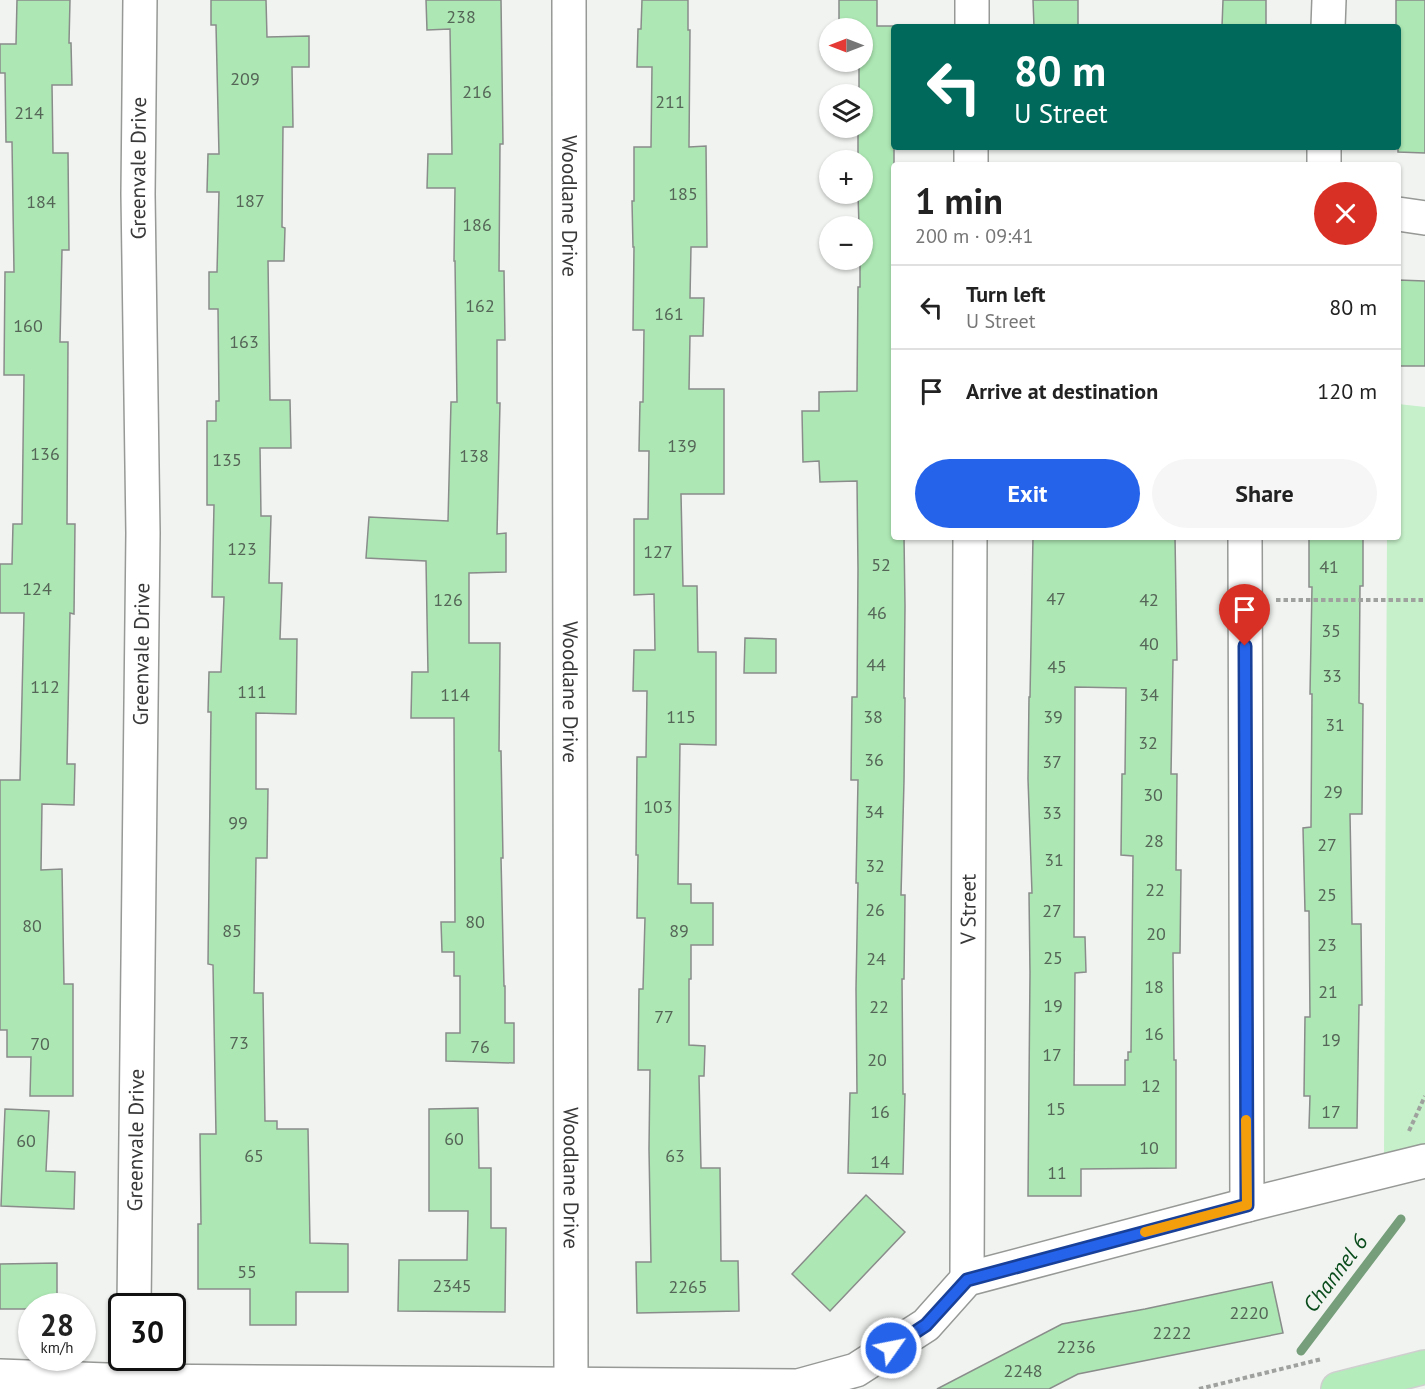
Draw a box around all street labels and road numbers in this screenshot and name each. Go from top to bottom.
street label: Greenvale Drive [124,97,152,240]
street label: Woodlane Drive [556,135,583,277]
street label: Greenvale Drive [127,583,155,726]
street label: Woodlane Drive [557,621,584,763]
street label: V Street [954,874,982,945]
street label: Greenvale Drive [121,1069,150,1211]
street label: Woodlane Drive [558,1107,585,1249]

